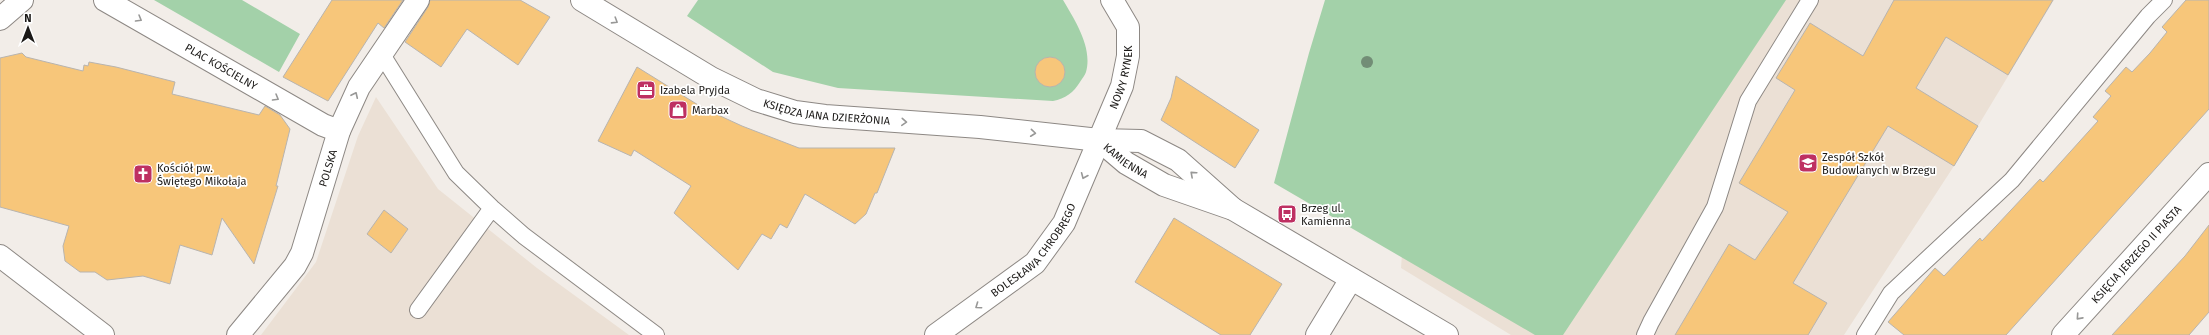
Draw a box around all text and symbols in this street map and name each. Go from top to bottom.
north arrow [8,8,48,48]
text: N [24,12,32,25]
one-way arrow [135,15,142,22]
one-way arrow [611,16,618,23]
street label: PLAC KOŚCIELNY [183,41,260,93]
street label: NOWY RYNEK [1107,45,1135,111]
office icon: Izabela Pryjda [635,79,657,101]
place label: Izabela Pryjda [660,84,730,97]
one-way arrow [350,92,358,100]
one-way arrow [272,93,279,100]
street label: KSIĘDZA JANA DZIERŻONIA [762,96,891,127]
shop icon: Marbax [667,99,689,121]
place label: Marbax [692,104,729,117]
one-way arrow [901,117,907,126]
one-way arrow [1030,128,1036,137]
street label: KAMIENNA [1101,140,1151,181]
street label: POLSKA [316,147,340,188]
place label: Zespół Szkół Budowlanych w Brzegu [1822,151,1936,177]
school or university icon: Zespół Szkół Budowlanych w Brzegu [1797,152,1819,174]
place label: Kościół pw. Świętego Mikołaja [157,162,247,188]
church icon: Kościół pw. Świętego Mikołaja [132,163,154,185]
one-way arrow [1190,171,1198,179]
one-way arrow [1080,172,1088,179]
street label: BOLESŁAWA CHROBREGO [988,201,1078,300]
place label: Brzeg ul. Kamienna [1301,202,1351,228]
street label: KSIĘCIA JERZEGO II PIASTA [2089,202,2184,306]
bus stop icon: Brzeg ul. Kamienna [1276,203,1298,225]
one-way arrow [975,301,982,308]
one-way arrow [2077,312,2084,320]

